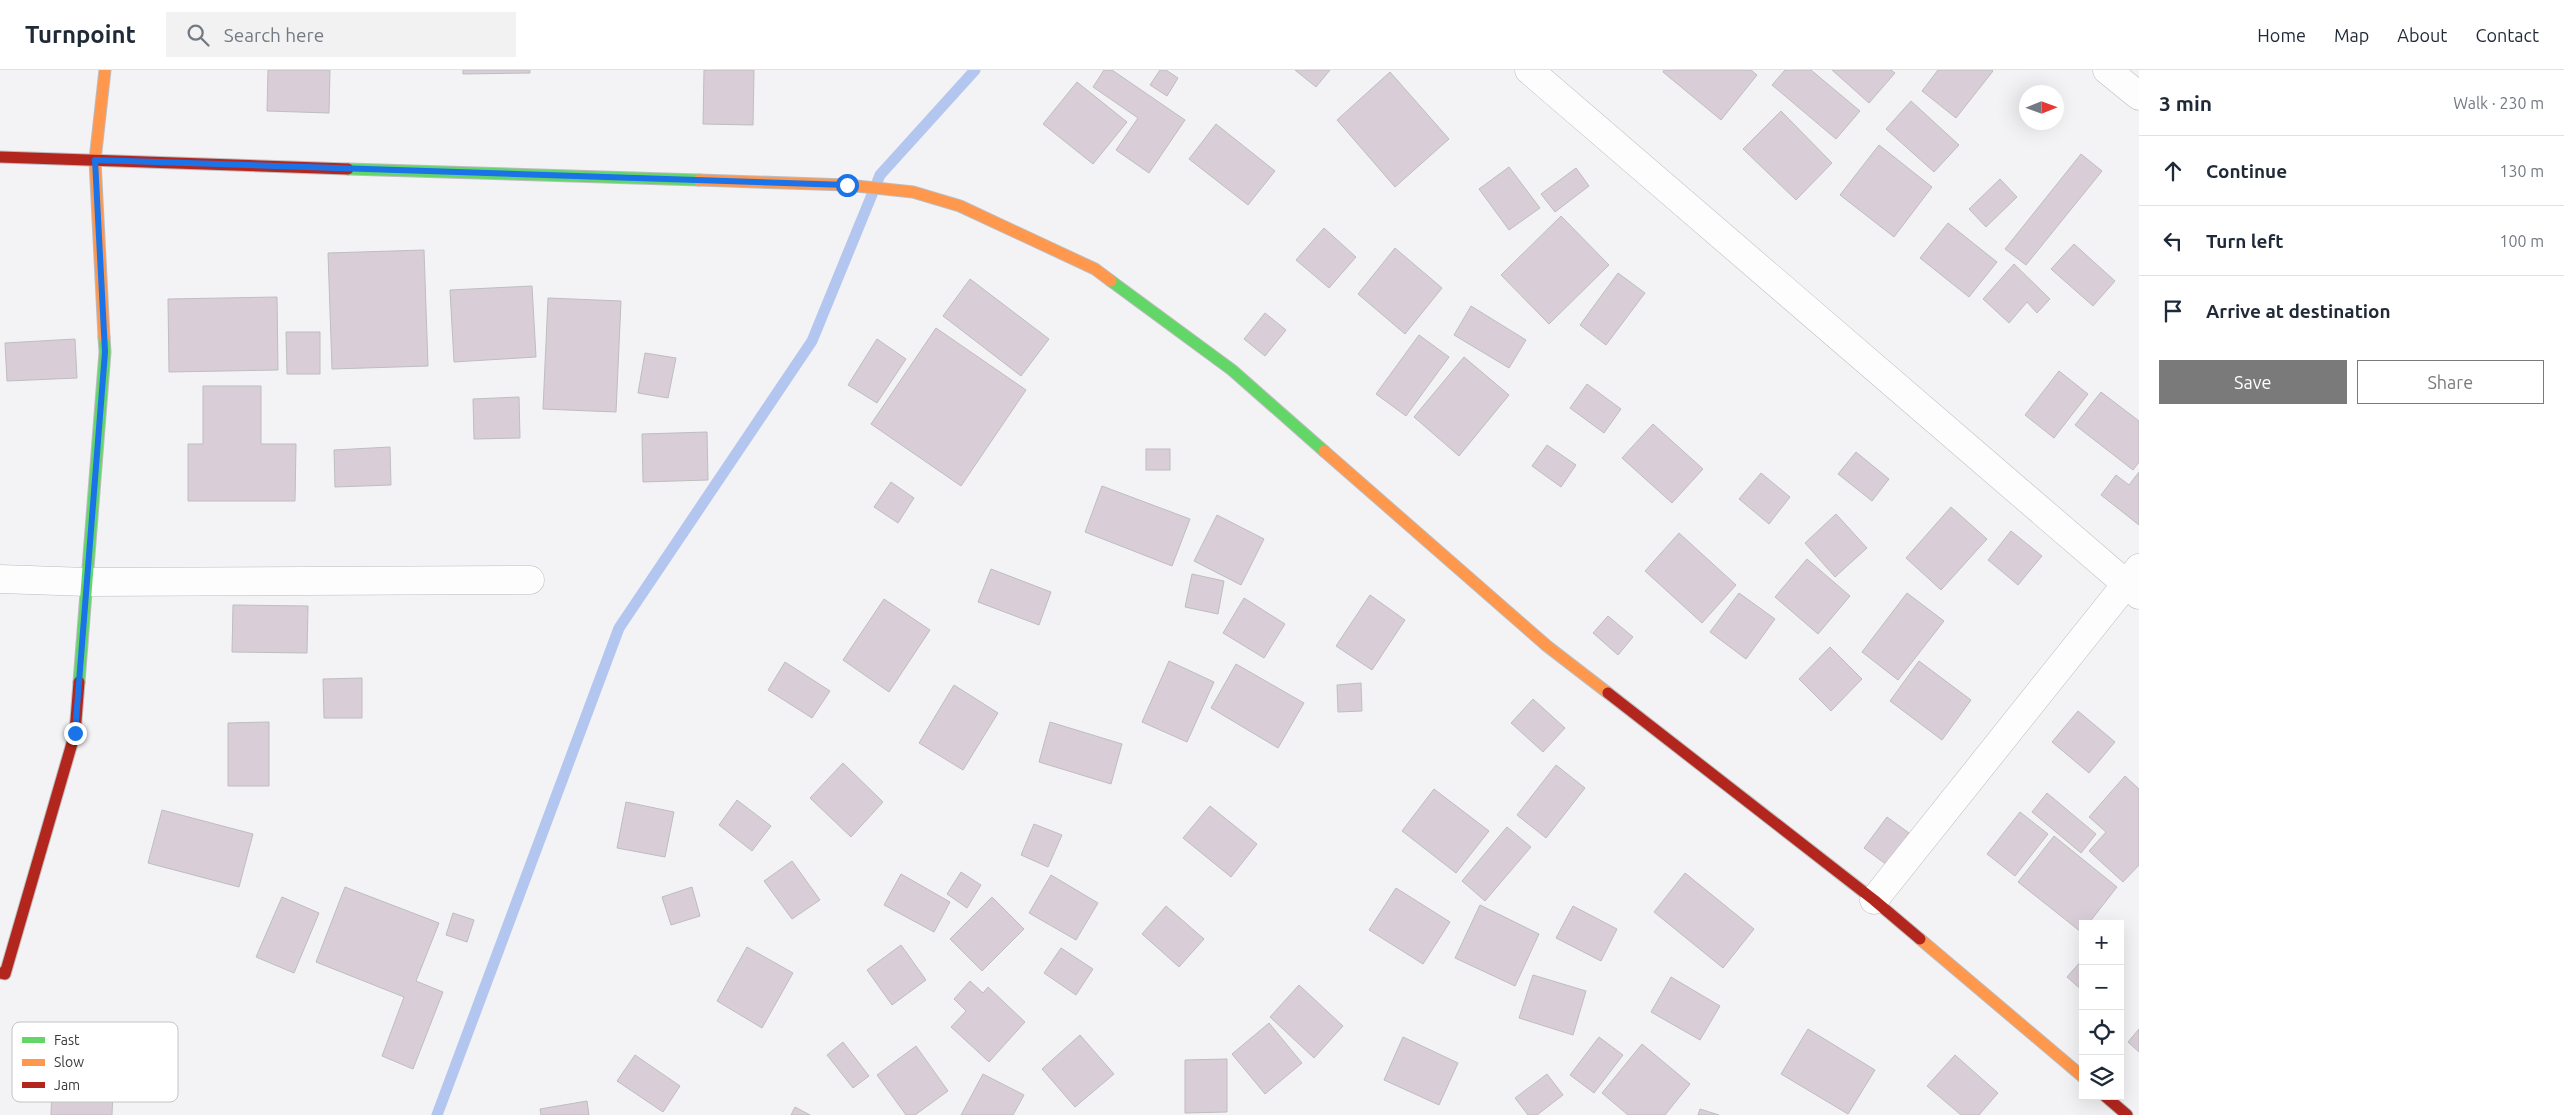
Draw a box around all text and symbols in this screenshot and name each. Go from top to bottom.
search box [166,12,516,57]
text: Turnpoint [25,21,136,48]
icon: search [184,21,212,49]
text: Search here [224,24,324,46]
text: Home [2257,25,2306,45]
text: Map [2334,25,2369,45]
text: About [2397,25,2447,45]
text: Contact [2475,25,2539,45]
north arrow [2019,85,2064,130]
text: 3 min [2159,91,2212,115]
text: Walk · 230 m [2453,94,2544,112]
icon: ahead [2159,157,2187,185]
text: Continue [2206,160,2287,182]
text: 130 m [2499,162,2544,180]
route start [836,174,859,197]
icon: left [2159,227,2187,255]
text: Turn left [2206,230,2284,252]
text: 100 m [2499,232,2544,250]
icon: arrive [2159,297,2187,325]
text: Arrive at destination [2206,300,2391,322]
button: Save [2159,360,2347,404]
button: Share [2357,360,2544,404]
route end [64,722,87,745]
map controls [2079,920,2124,1100]
button: + [2079,920,2124,965]
button: − [2079,965,2124,1010]
button: locate [2079,1010,2124,1055]
legend [12,1022,178,1102]
text: Fast [54,1032,80,1048]
text: Slow [54,1054,84,1070]
button: layers [2079,1055,2124,1100]
text: Jam [54,1077,80,1093]

